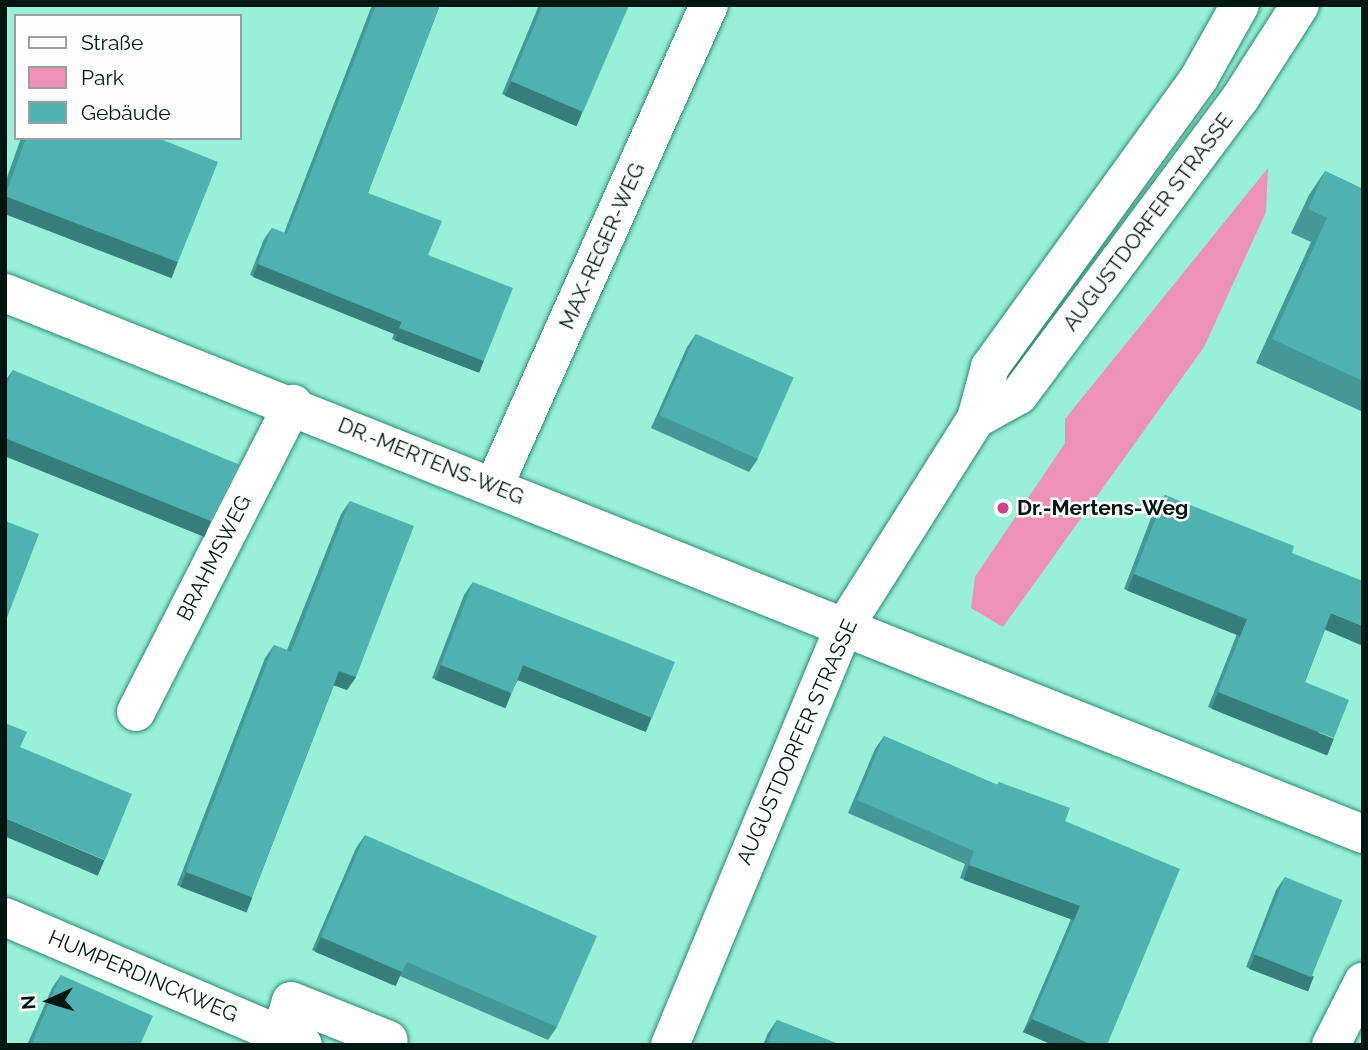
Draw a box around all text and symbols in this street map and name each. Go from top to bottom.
legend [14,14,242,140]
text: Straße [81,30,143,55]
text: Park [81,65,124,90]
text: Gebäude [81,100,171,125]
street label: AUGUSTDORFER STRASSE [1058,108,1238,336]
street label: MAX-REGER-WEG [554,159,650,333]
street label: DR.-MERTENS-WEG [334,412,528,510]
street label: BRAHMSWEG [172,491,256,625]
place label: Dr.-Mertens-Weg [1017,495,1188,521]
marker: Dr.-Mertens-Weg [995,500,1011,516]
street label: AUGUSTDORFER STRASSE [731,615,863,869]
street label: HUMPERDINCKWEG [45,925,241,1027]
north arrow [14,966,84,1036]
text: N [17,994,40,1010]

